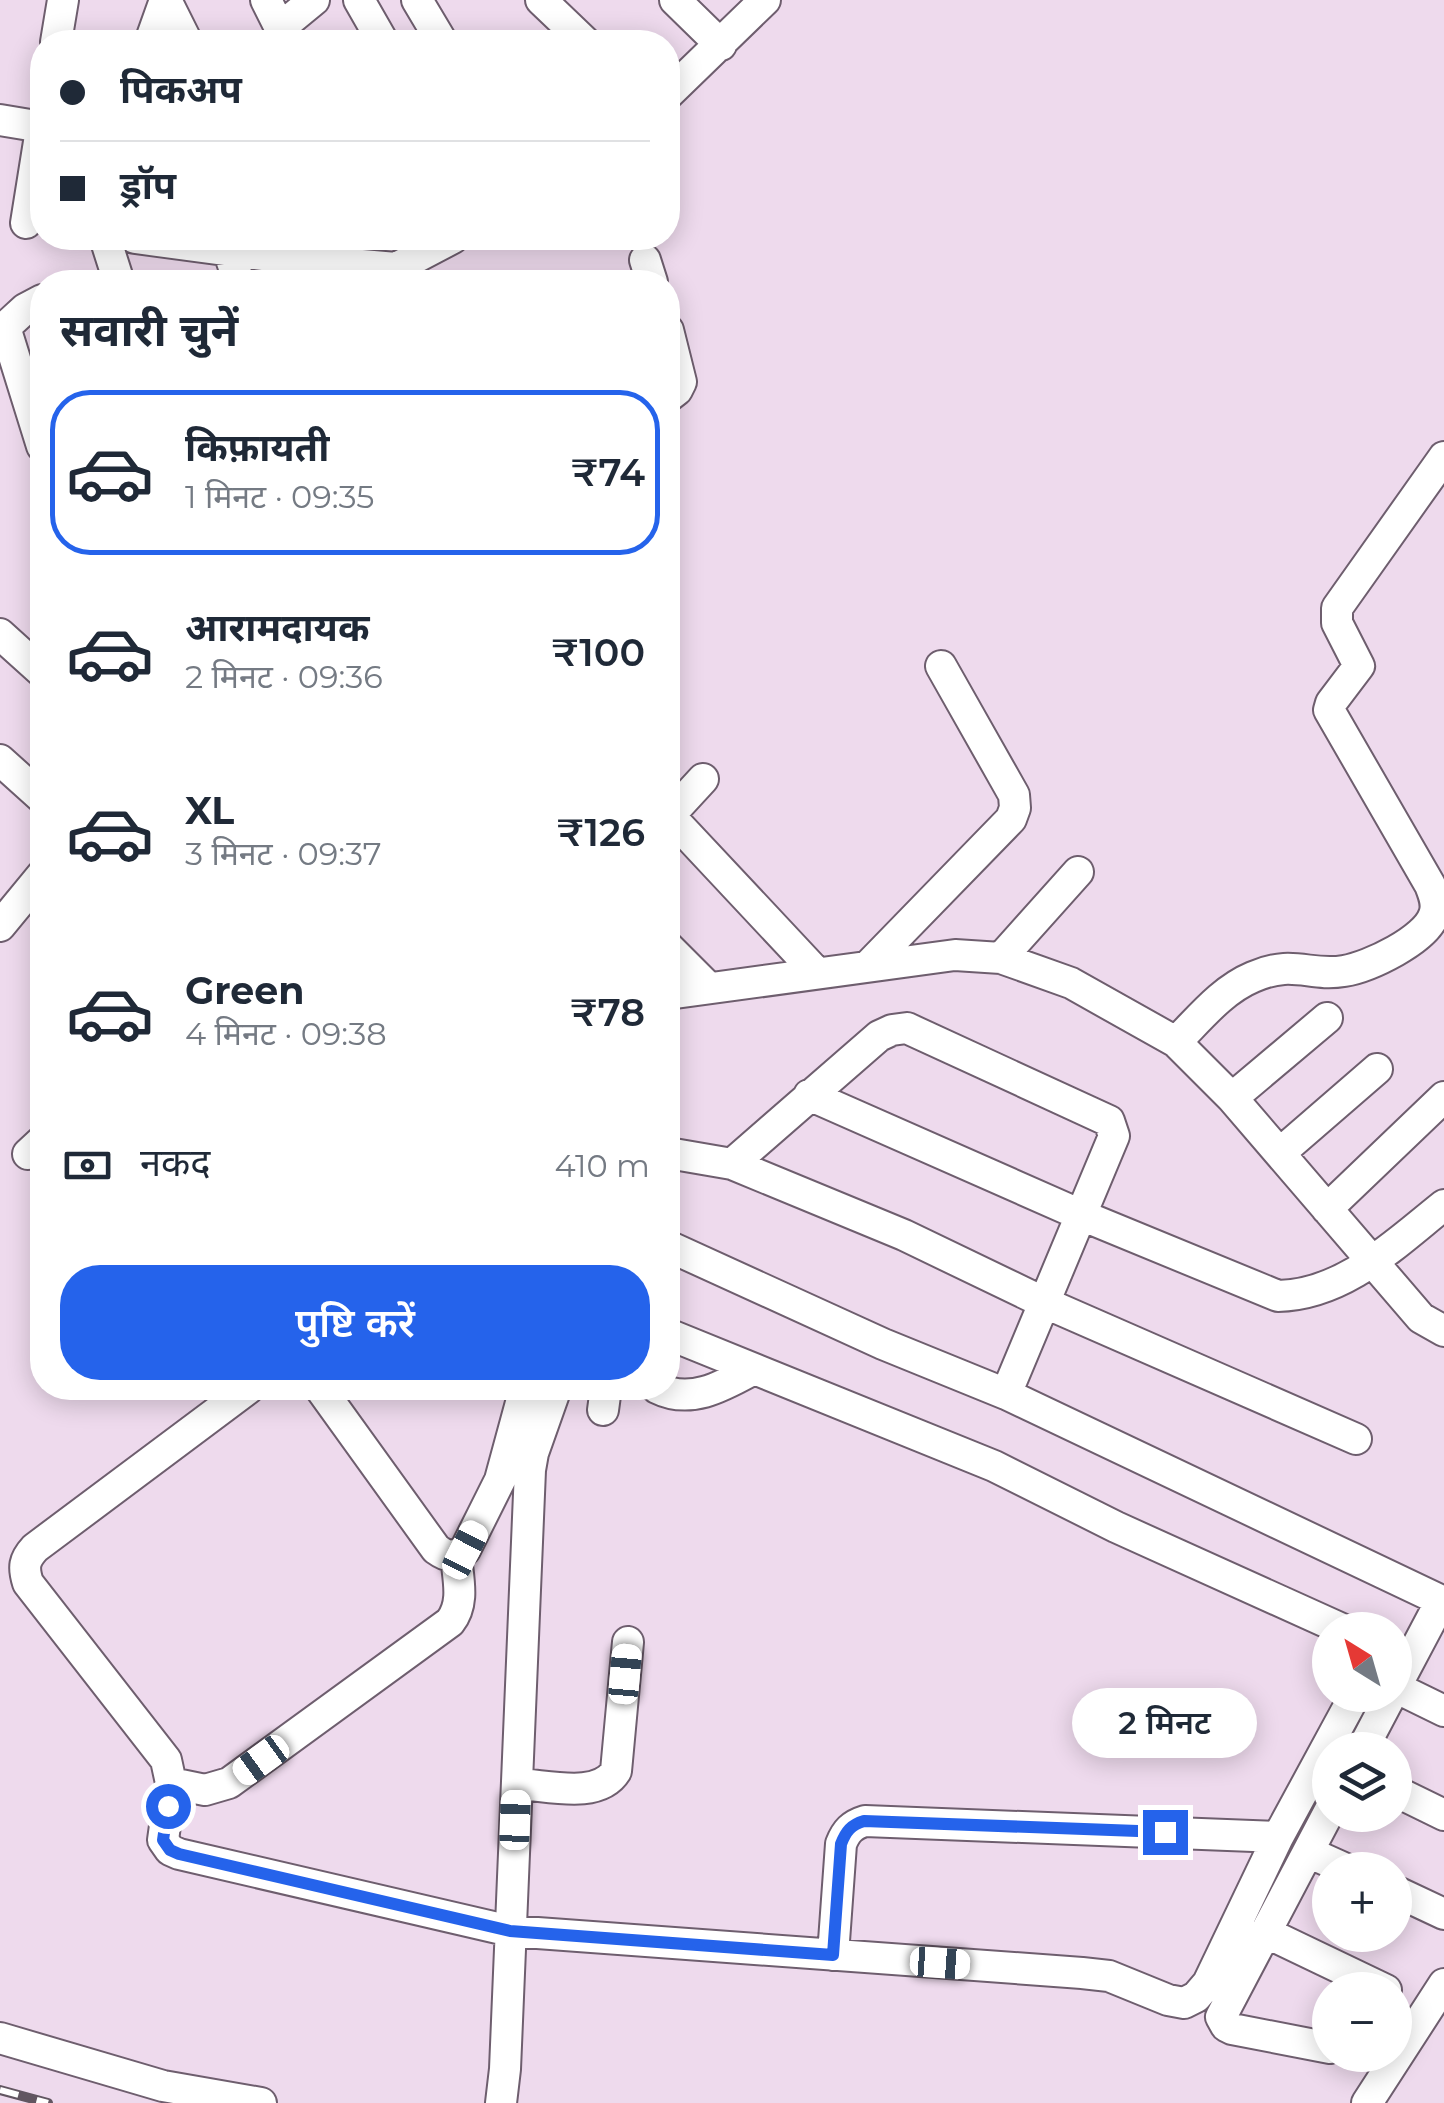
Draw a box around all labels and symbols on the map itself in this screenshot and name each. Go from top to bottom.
car [438,1516,492,1584]
north arrow [1312,1612,1412,1712]
car [607,1643,643,1705]
callout: 2 मिनट [1072,1687,1258,1757]
car [228,1730,294,1790]
route start [146,1784,191,1829]
car [499,1789,531,1851]
route end [1143,1810,1188,1855]
car [909,1946,971,1980]

